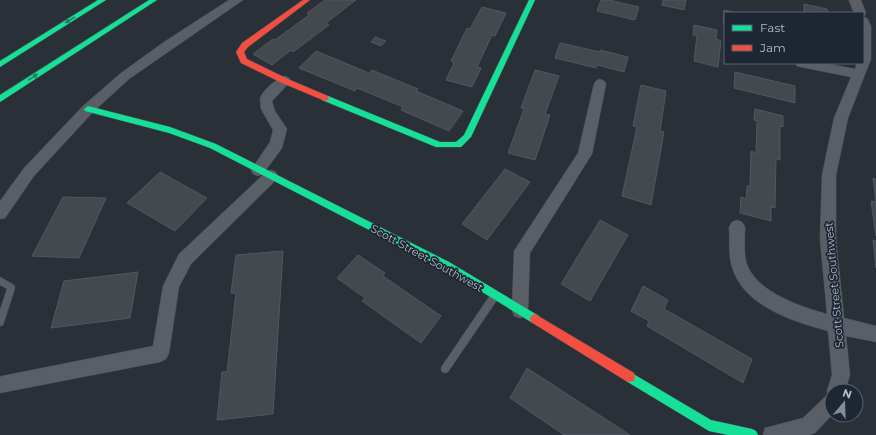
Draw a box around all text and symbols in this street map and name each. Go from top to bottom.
legend [724,12,864,64]
one-way arrow [64,17,76,24]
text: Fast [760,20,785,35]
text: Jam [759,40,786,55]
one-way arrow [28,73,38,81]
street label: Scott Street Southwest [368,221,486,295]
street label: Scott Street Southwest [821,221,846,349]
north arrow [824,383,864,423]
text: N [841,385,854,402]

